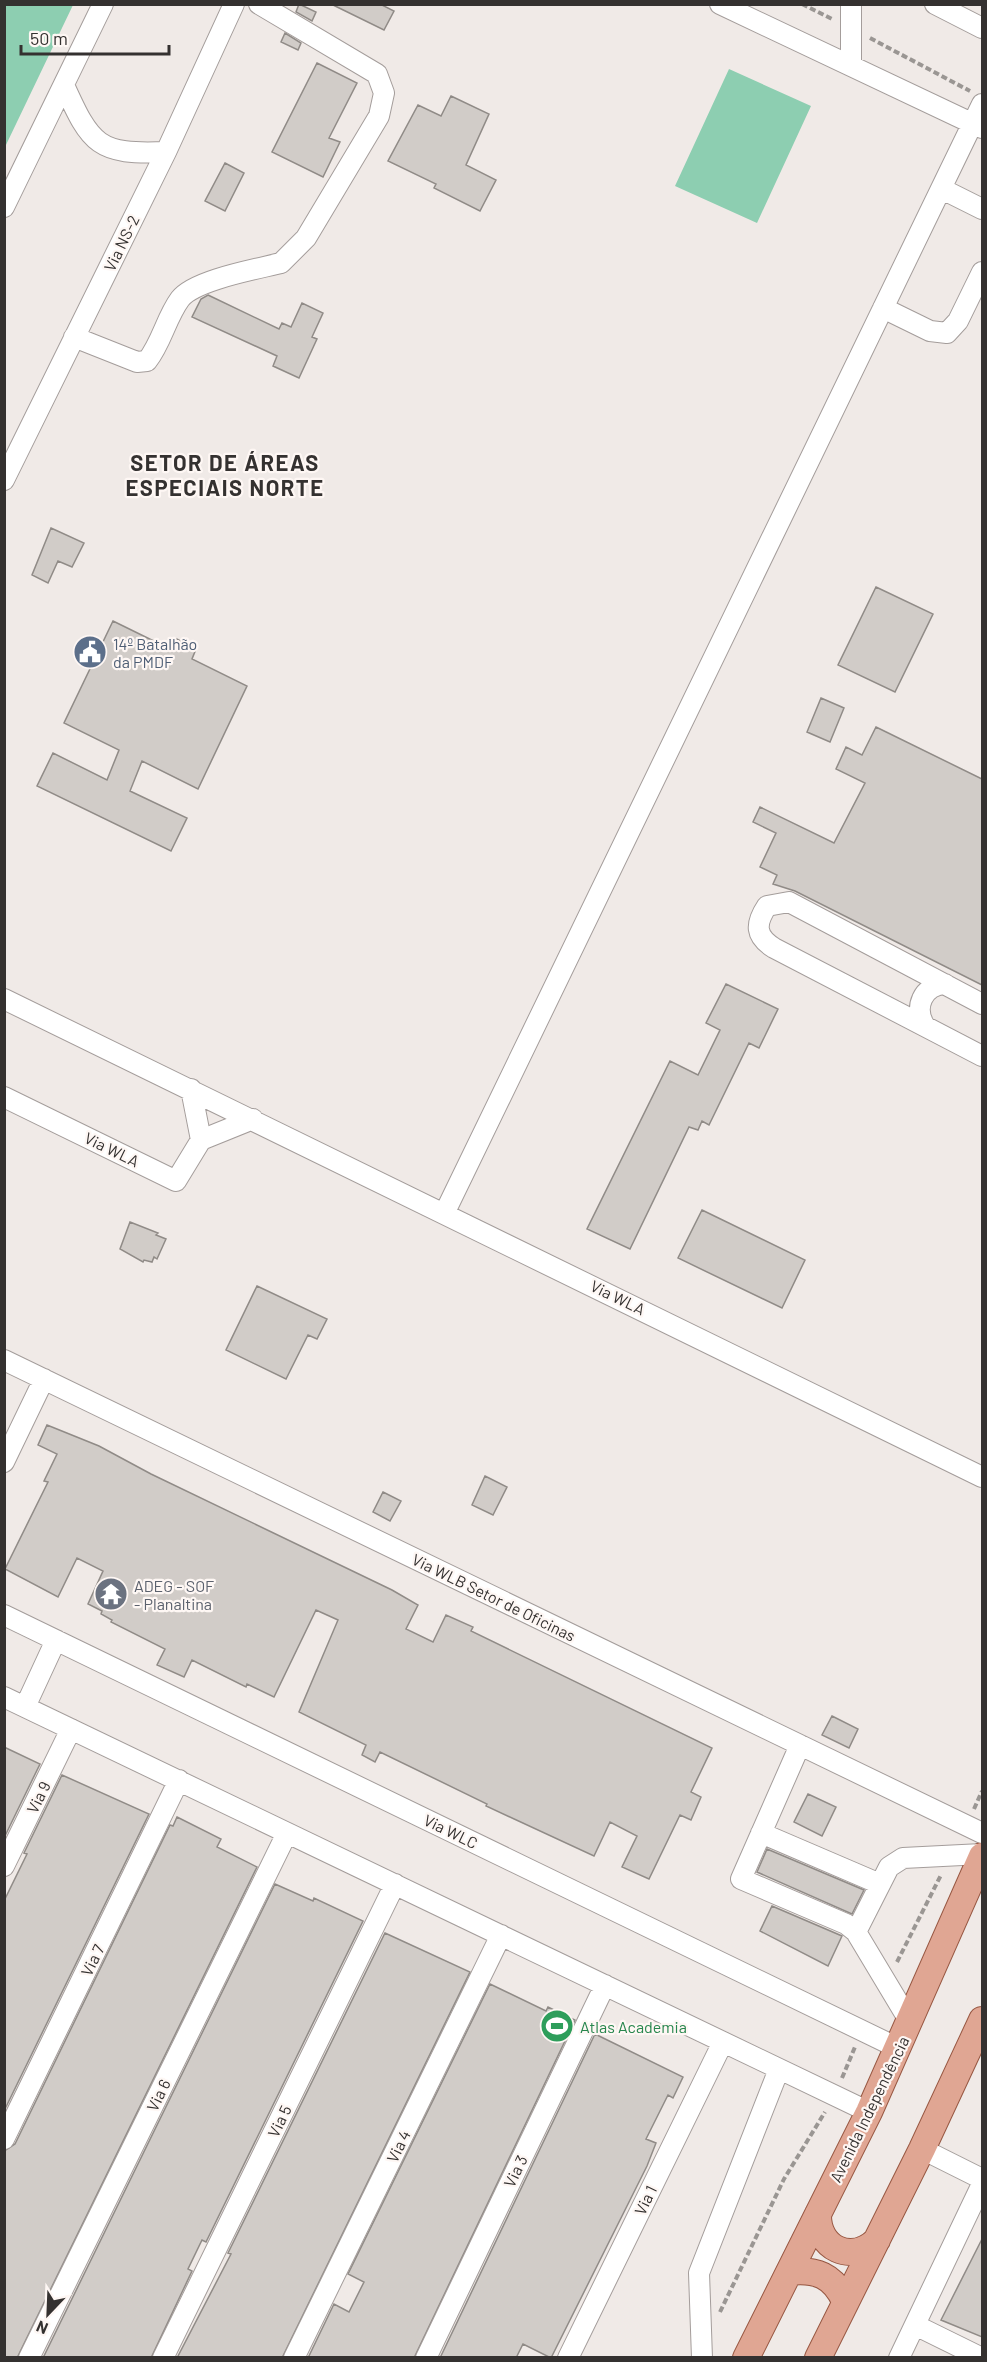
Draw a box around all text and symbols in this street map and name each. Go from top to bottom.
scale bar [21,18,170,56]
text: 50 m [30,27,68,49]
street label: Via NS-2 [99,212,143,274]
district label: SETOR DE ÁREAS ESPECIAIS NORTE [125,449,325,500]
public building icon: 14º Batalhão da PMDF [72,634,108,670]
place label: 14º Batalhão da PMDF [113,634,197,671]
street label: Via WLA [82,1128,143,1170]
street label: Via WLA [588,1276,649,1318]
street label: Via WLB Setor de Oficinas [409,1549,579,1645]
temple icon: ADEG - SOF - Planaltina [93,1576,129,1612]
place label: ADEG - SOF - Planaltina [134,1576,214,1613]
street label: Via 9 [22,1778,54,1816]
street label: Via WLC [421,1810,481,1852]
street label: Via 7 [76,1941,108,1979]
sports icon: Atlas Academia [539,2008,575,2044]
place label: Atlas Academia [580,2017,687,2036]
street label: Avenida Independência [825,2033,913,2185]
street label: Via 6 [142,2076,174,2114]
street label: Via 5 [263,2102,295,2140]
street label: Via 4 [382,2127,414,2165]
street label: Via 3 [499,2152,531,2190]
street label: Via 1 [630,2182,660,2218]
north arrow [18,2284,78,2344]
text: N [33,2317,51,2339]

